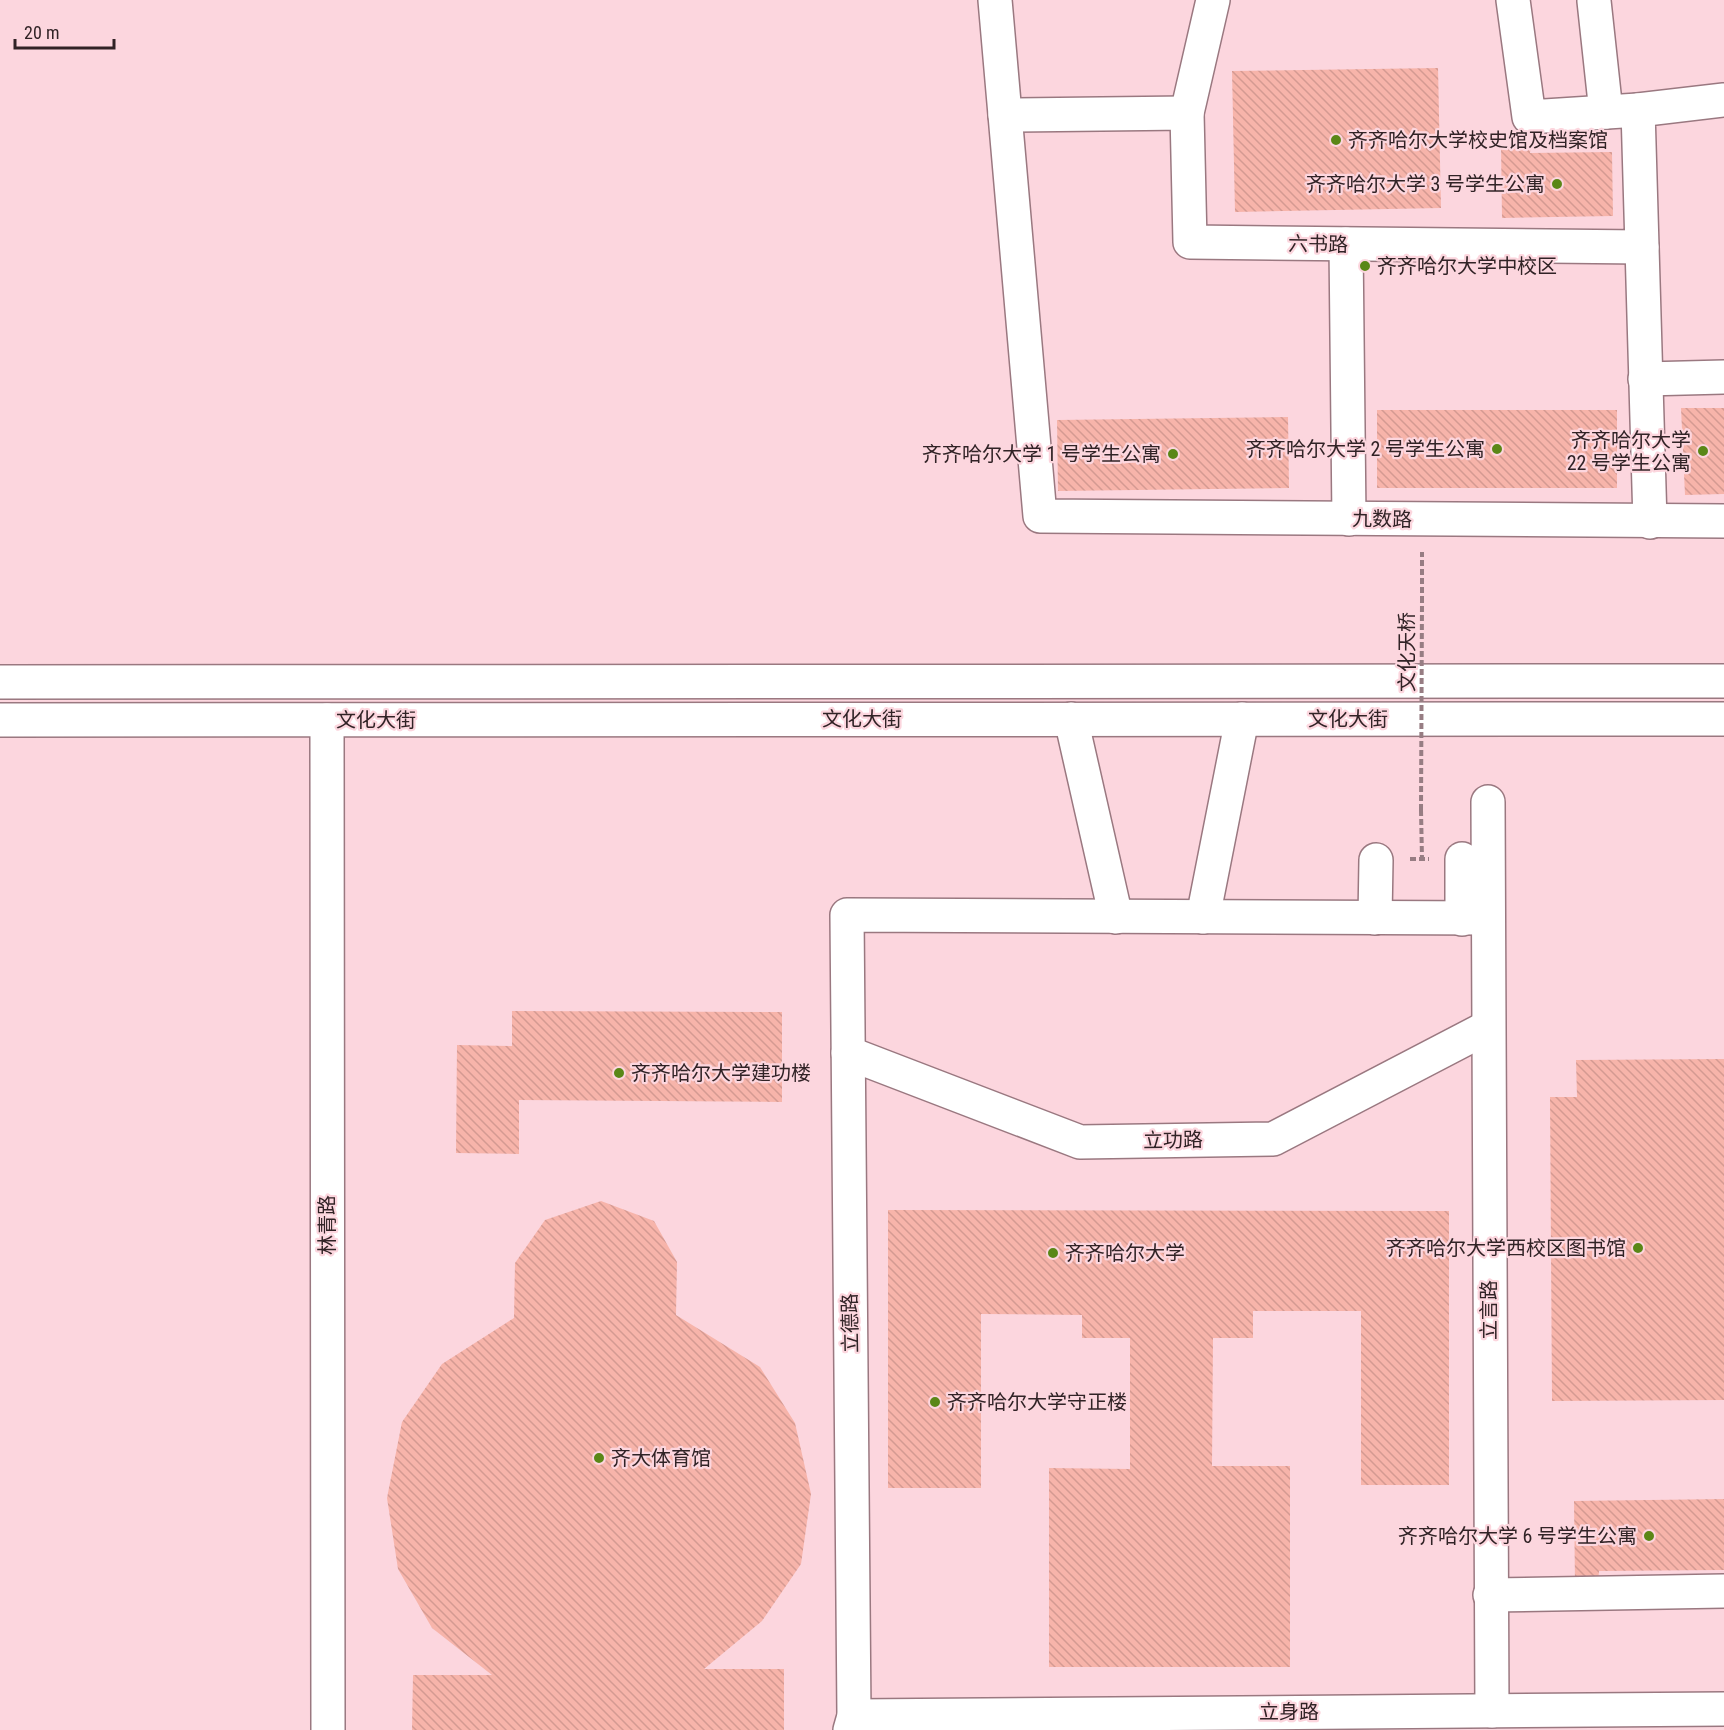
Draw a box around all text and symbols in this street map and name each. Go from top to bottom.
scale bar [15,12,114,50]
text: 20 m [24,22,59,43]
place label: 齐齐哈尔大学校史馆及档案馆 [1348,128,1608,152]
marker: 齐齐哈尔大学校史馆及档案馆 [1329,133,1343,147]
place label: 齐齐哈尔大学 3 号学生公寓 [1306,172,1545,196]
marker: 齐齐哈尔大学 3 号学生公寓 [1550,177,1564,191]
street label: 六书路 [1288,231,1348,257]
place label: 齐齐哈尔大学中校区 [1377,254,1557,278]
marker: 齐齐哈尔大学中校区 [1358,259,1372,273]
place label: 齐齐哈尔大学 22 号学生公寓 [1567,428,1691,475]
place label: 齐齐哈尔大学 2 号学生公寓 [1246,437,1485,461]
place label: 齐齐哈尔大学 1 号学生公寓 [922,442,1161,466]
marker: 齐齐哈尔大学 2 号学生公寓 [1490,442,1504,456]
marker: 齐齐哈尔大学 22 号学生公寓 [1696,444,1710,458]
marker: 齐齐哈尔大学 1 号学生公寓 [1166,447,1180,461]
street label: 九数路 [1352,506,1412,532]
street label: 文化天桥 [1395,612,1419,692]
street label: 文化大街 [822,707,902,731]
street label: 文化大街 [1308,707,1388,731]
street label: 文化大街 [336,708,416,732]
place label: 齐齐哈尔大学建功楼 [631,1061,811,1085]
marker: 齐齐哈尔大学建功楼 [612,1066,626,1080]
street label: 立功路 [1143,1127,1203,1153]
street label: 林青路 [315,1195,339,1255]
place label: 齐齐哈尔大学西校区图书馆 [1386,1236,1626,1260]
place label: 齐齐哈尔大学 [1065,1241,1185,1265]
marker: 齐齐哈尔大学西校区图书馆 [1631,1241,1645,1255]
marker: 齐齐哈尔大学 [1046,1246,1060,1260]
street label: 立言路 [1477,1280,1501,1340]
street label: 立德路 [837,1293,863,1353]
place label: 齐齐哈尔大学守正楼 [947,1390,1127,1414]
marker: 齐齐哈尔大学守正楼 [928,1395,942,1409]
place label: 齐大体育馆 [611,1446,711,1470]
marker: 齐大体育馆 [592,1451,606,1465]
place label: 齐齐哈尔大学 6 号学生公寓 [1398,1524,1637,1548]
marker: 齐齐哈尔大学 6 号学生公寓 [1642,1529,1656,1543]
street label: 立身路 [1259,1700,1319,1724]

